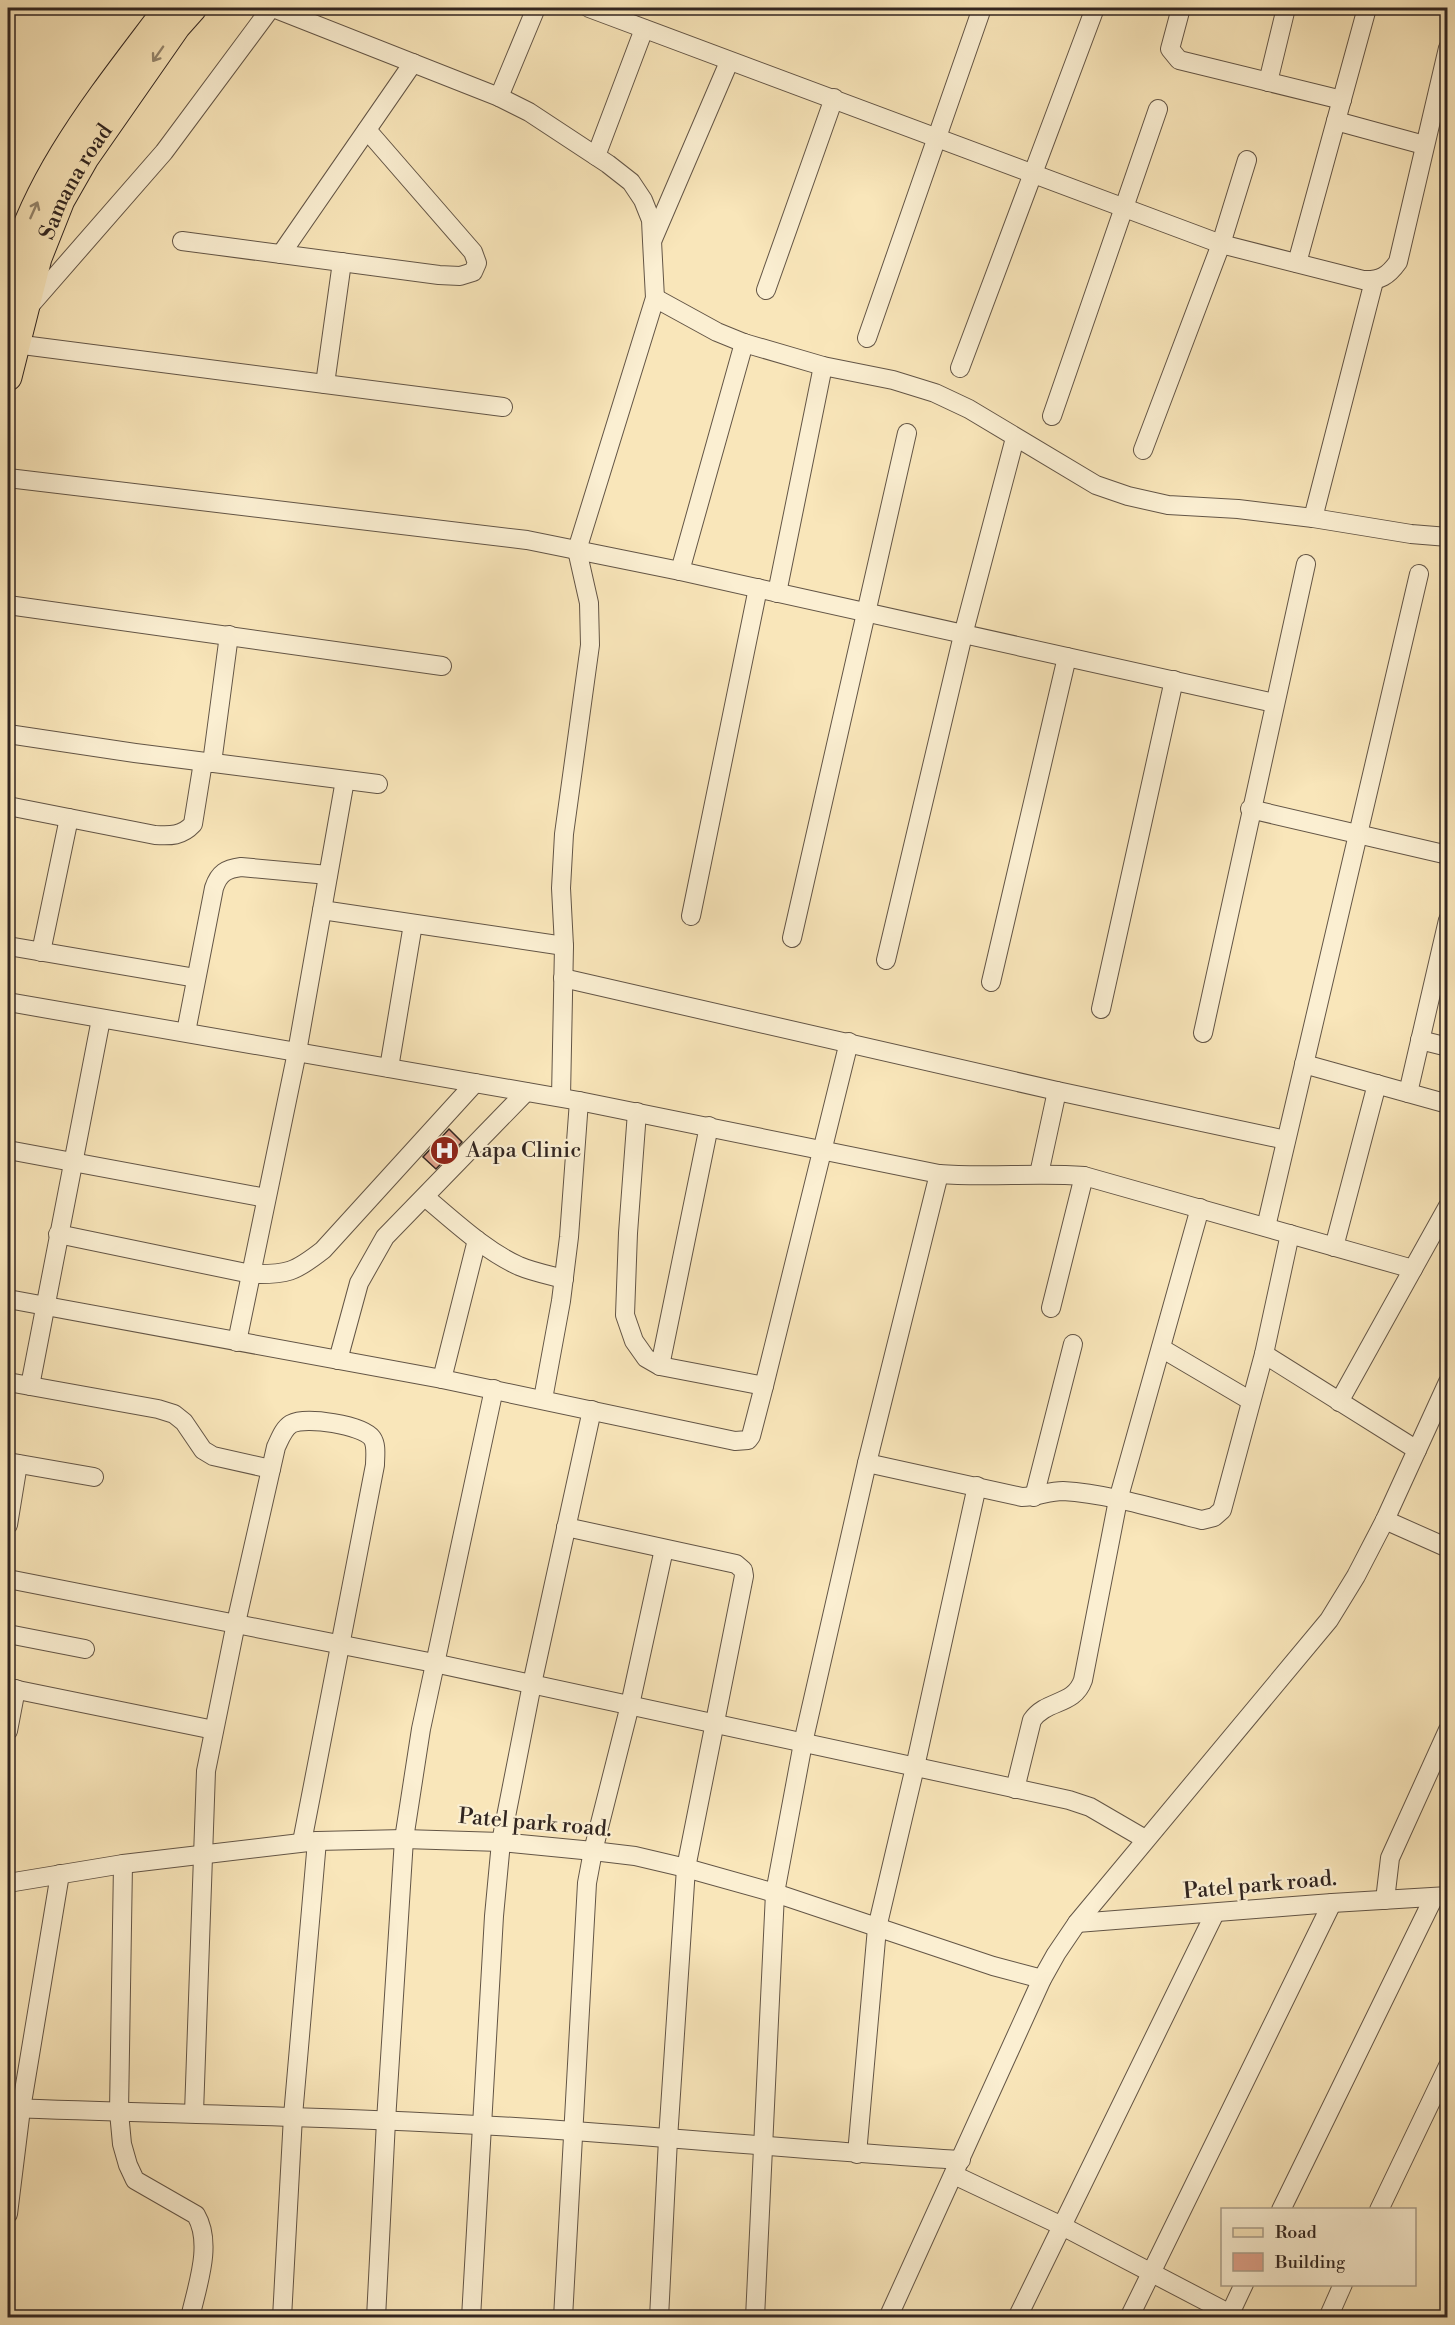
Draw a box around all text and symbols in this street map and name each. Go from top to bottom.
one-way arrow [152,45,164,62]
street label: Samana road [33,118,118,243]
one-way arrow [28,201,40,219]
hospital icon: Aapa Clinic [429,1134,461,1166]
place label: Aapa Clinic [465,1137,581,1164]
street label: Patel park road. [457,1803,613,1843]
street label: Patel park road. [1182,1865,1338,1905]
legend [1221,2208,1416,2286]
text: Road [1275,2221,1318,2244]
text: Building [1274,2251,1346,2274]

